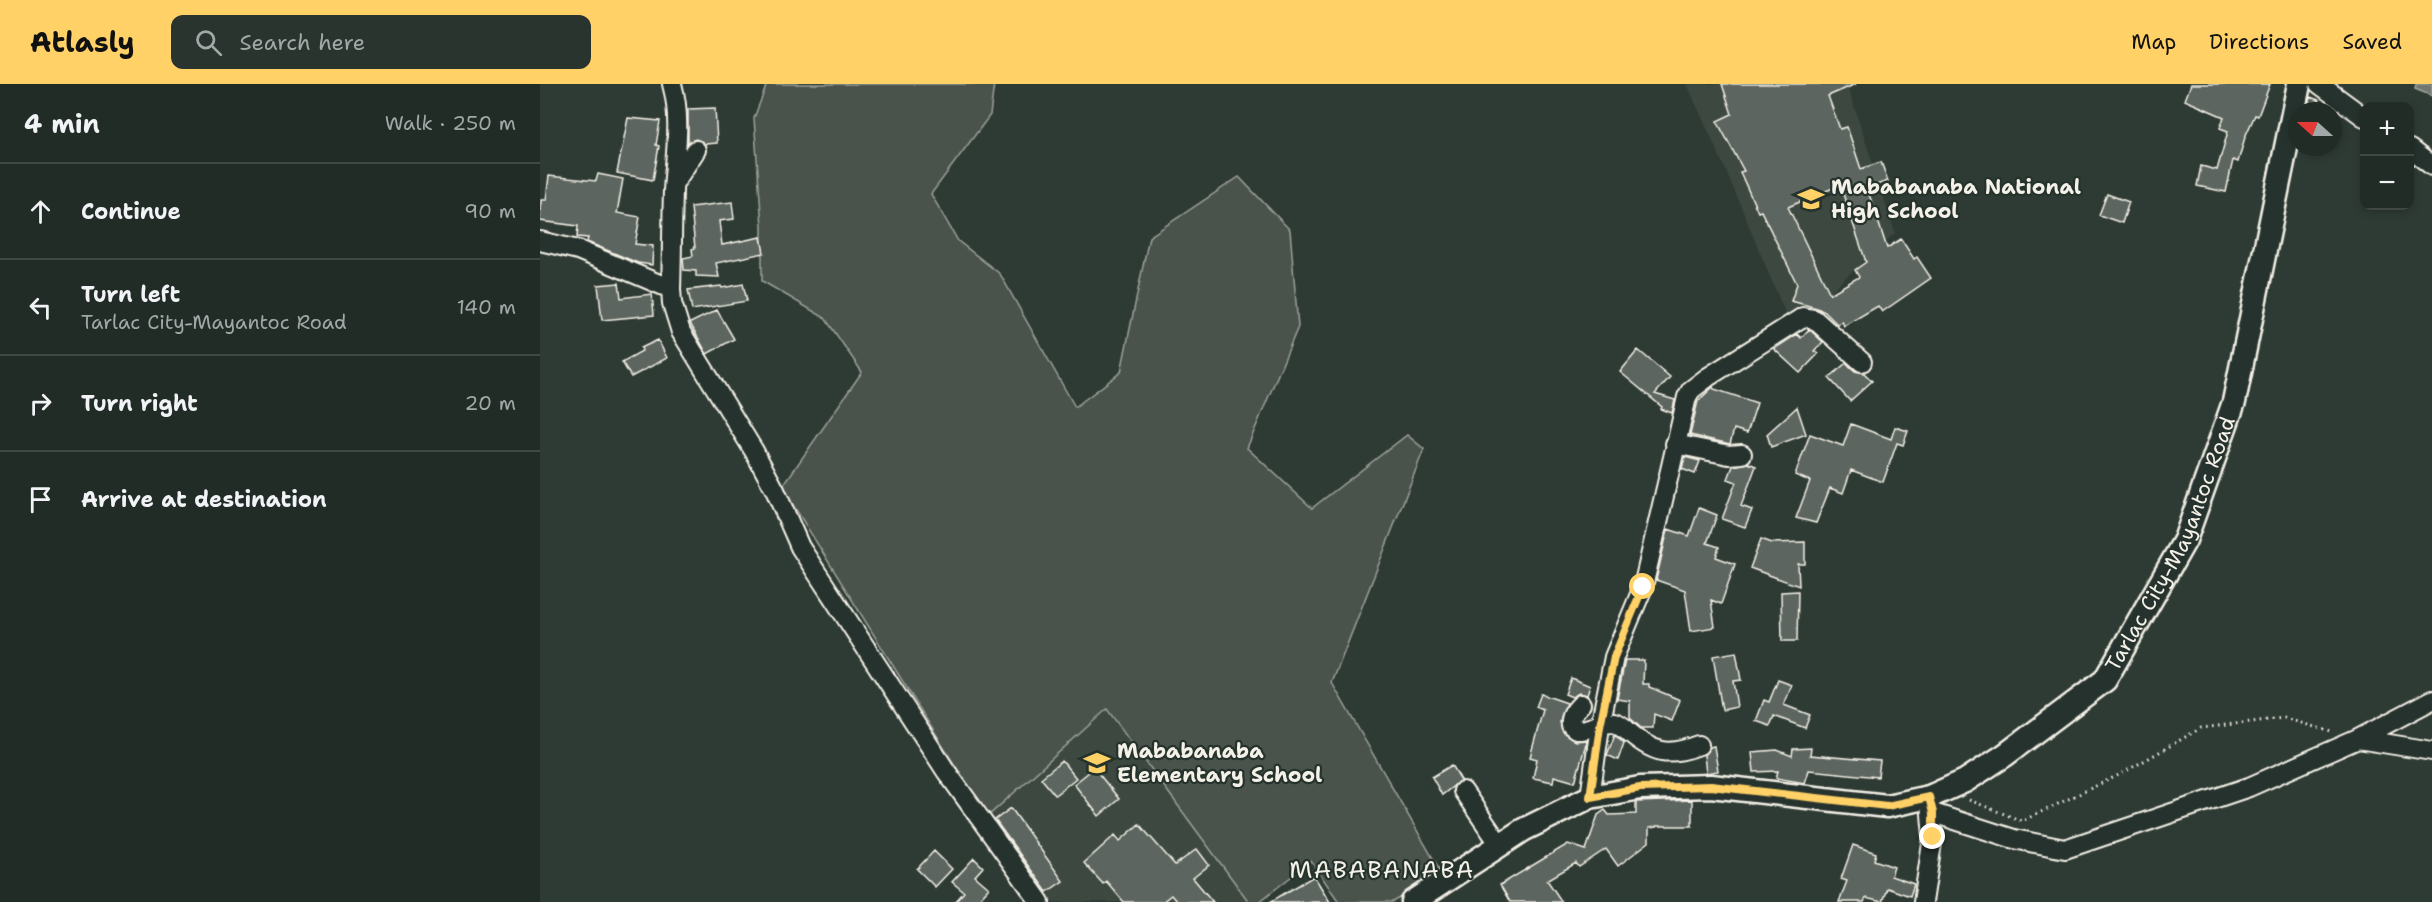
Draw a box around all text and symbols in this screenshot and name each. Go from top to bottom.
search box [171,15,591,69]
text: Atlasly [30,23,135,61]
icon: search [192,26,225,59]
text: Search here [240,28,365,57]
text: Map [2131,28,2176,56]
text: Directions [2209,28,2309,56]
text: Saved [2342,28,2402,56]
north arrow [2288,102,2342,156]
map controls [2360,102,2414,210]
button: + [2360,102,2414,156]
text: 4 min [24,106,100,141]
text: Walk · 250 m [385,110,516,136]
button: − [2360,156,2414,210]
place label: Mababanaba National High School [1831,173,2081,225]
school or university icon: Mababanaba National High School [1796,184,1826,214]
icon: ahead [24,195,57,228]
text: Continue [81,197,181,226]
text: 90 m [464,198,516,224]
text: Turn left [81,280,180,309]
icon: left [24,291,57,324]
text: 140 m [457,294,516,320]
text: Tarlac City-Mayantoc Road [81,309,347,335]
icon: right [24,387,57,420]
text: Turn right [81,389,198,418]
text: 20 m [465,390,516,416]
street label: Tarlac City-Mayantoc Road [2099,413,2242,676]
icon: arrive [24,483,57,516]
text: Arrive at destination [81,485,327,514]
route start [1629,573,1655,599]
place label: Mababanaba Elementary School [1117,737,1322,789]
school or university icon: Mababanaba Elementary School [1082,748,1112,778]
route end [1919,823,1945,849]
district label: MABABANABA [1289,854,1475,886]

